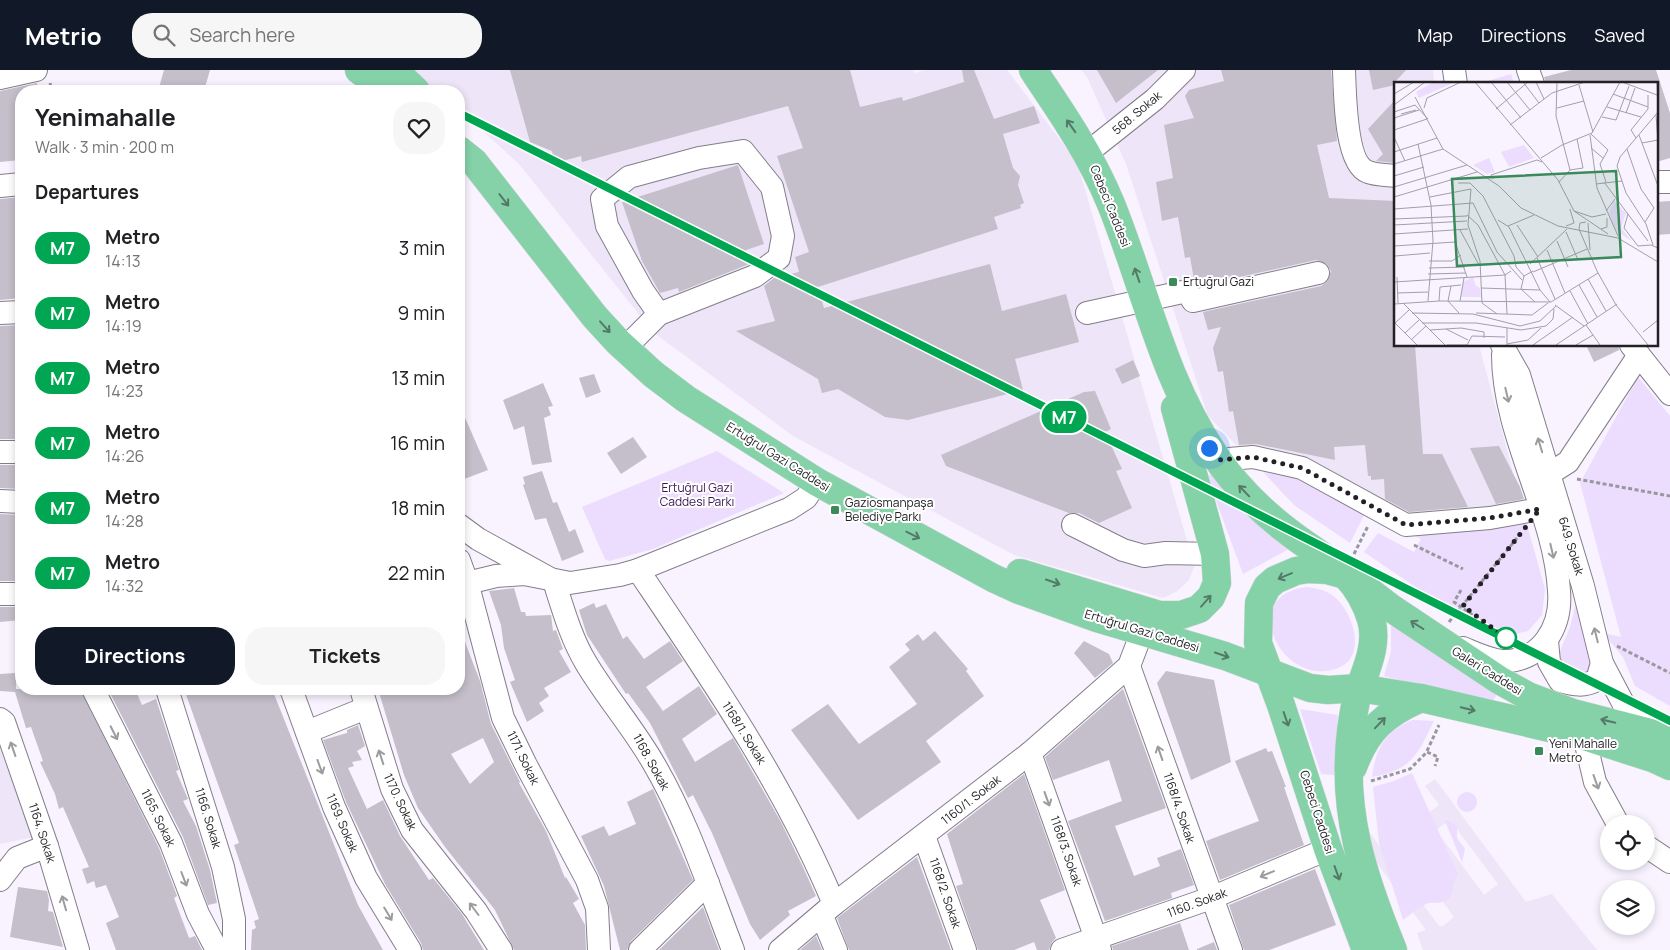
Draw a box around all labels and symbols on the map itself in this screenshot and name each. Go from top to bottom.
inset map [1394,82,1658,346]
street label: 568. Sokak [1108,86,1166,138]
one-way arrow [1066,119,1076,133]
street label: Cebeci Caddesi [1086,162,1135,249]
one-way arrow [499,193,510,206]
one-way arrow [1131,267,1141,283]
place label: Ertuğrul Gazi [1183,273,1254,290]
marker: Ertuğrul Gazi [1167,276,1179,288]
one-way arrow [599,321,611,334]
one-way arrow [1503,387,1512,403]
line badge: M7 [1042,401,1086,433]
street label: Ertuğrul Gazi Caddesi [723,418,833,495]
your location [1197,436,1222,461]
one-way arrow [1535,437,1545,453]
park label: Ertuğrul Gazi Caddesi Parkı [660,479,734,510]
one-way arrow [1238,485,1250,497]
place label: Gaziosmanpaşa Belediye Parkı [845,494,933,525]
marker: Gaziosmanpaşa Belediye Parkı [829,504,841,516]
street label: 649. Sokak [1555,515,1589,578]
one-way arrow [905,530,920,540]
one-way arrow [1548,543,1557,559]
one-way arrow [1278,571,1293,581]
one-way arrow [1045,578,1061,587]
one-way arrow [1201,595,1212,608]
street label: Ertuğrul Gazi Caddesi [1083,605,1202,656]
one-way arrow [1411,620,1425,630]
unlabelled marker [1495,627,1517,649]
one-way arrow [1591,627,1600,643]
street label: Galeri Caddesi [1449,642,1526,699]
one-way arrow [1214,651,1229,660]
street label: 1168/1. Sokak [718,698,771,768]
one-way arrow [1460,705,1476,714]
one-way arrow [1282,711,1292,727]
one-way arrow [1600,716,1616,725]
one-way arrow [1374,717,1386,730]
one-way arrow [109,725,119,740]
street label: 1171. Sokak [503,728,544,789]
street label: 1168. Sokak [629,730,674,794]
place label: Yeni Mahalle Metro [1549,735,1617,766]
one-way arrow [8,742,17,757]
marker: Yeni Mahalle Metro [1533,745,1545,757]
one-way arrow [1155,746,1164,762]
one-way arrow [376,749,386,765]
one-way arrow [316,759,325,774]
street label: Cebeci Caddesi [1296,768,1339,856]
street label: 1170. Sokak [380,770,422,834]
street label: 1160/1. Sokak [937,770,1005,828]
street label: 1168/4. Sokak [1159,770,1200,846]
one-way arrow [1592,774,1601,789]
street label: 1166. Sokak [191,785,226,851]
street label: 1165. Sokak [137,786,180,850]
street label: 1169. Sokak [322,791,363,856]
one-way arrow [1043,791,1052,806]
street label: 1164. Sokak [25,801,60,866]
street label: 1168/3. Sokak [1046,813,1087,889]
street label: 1168/2. Sokak [925,855,966,931]
one-way arrow [1333,865,1342,880]
one-way arrow [1260,870,1275,880]
one-way arrow [180,871,190,886]
street label: 1160. Sokak [1164,883,1230,921]
one-way arrow [58,896,68,912]
one-way arrow [469,902,479,916]
one-way arrow [384,907,394,921]

